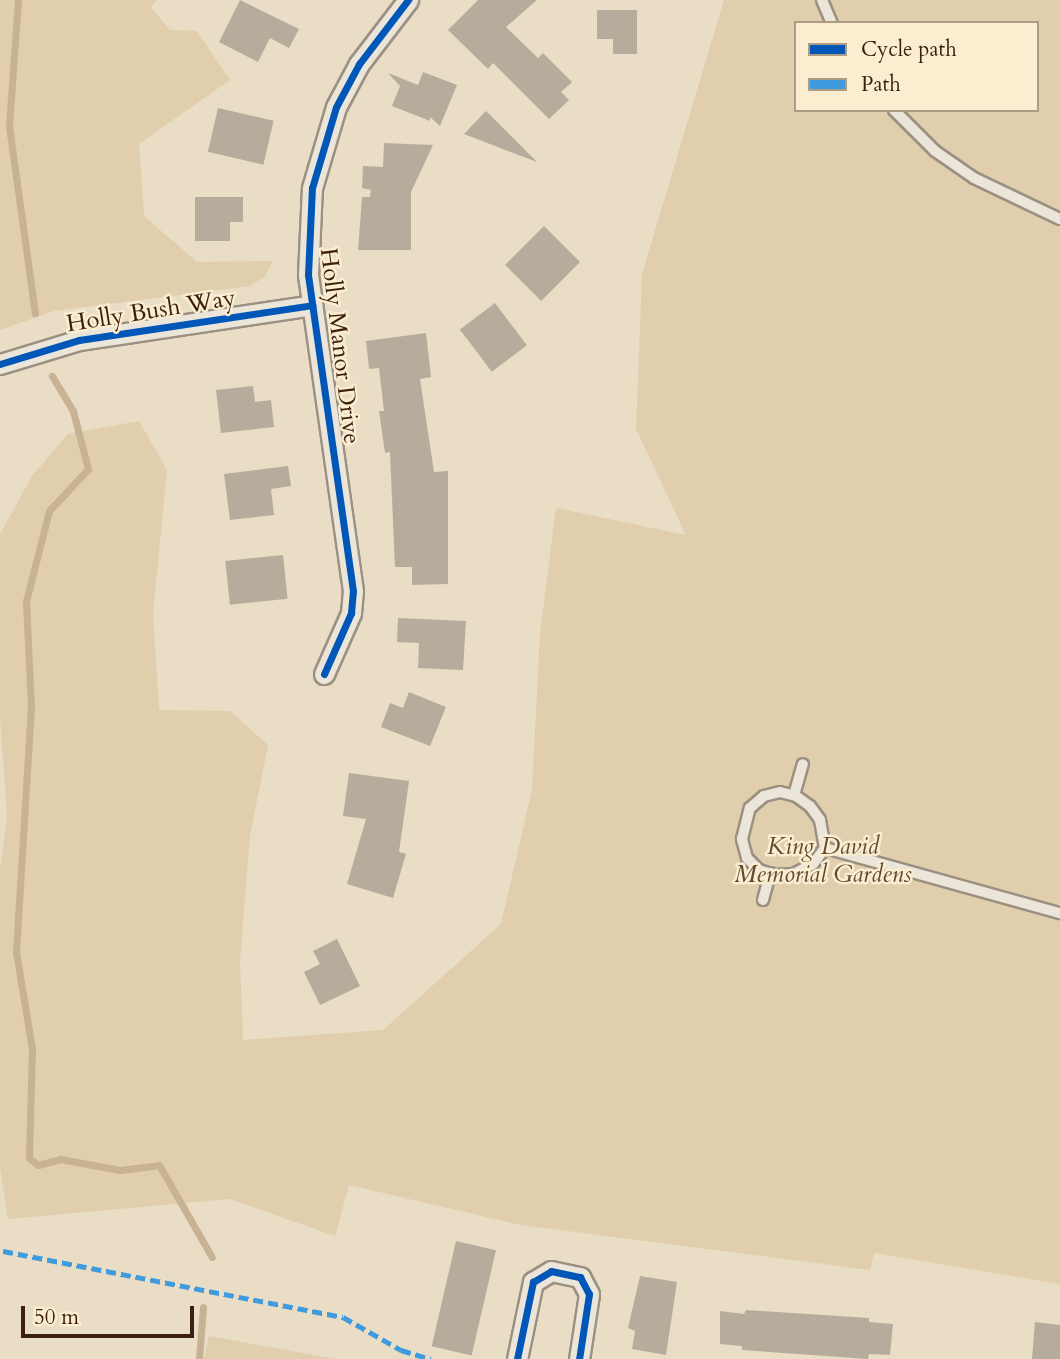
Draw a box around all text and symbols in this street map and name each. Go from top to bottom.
legend [794,21,1039,112]
text: Cycle path [861,35,957,64]
text: Path [861,70,901,99]
street label: Holly Manor Drive [314,246,366,446]
street label: Holly Bush Way [64,283,238,339]
park label: King David Memorial Gardens [734,833,912,889]
scale bar [24,1292,198,1336]
text: 50 m [34,1303,79,1332]

